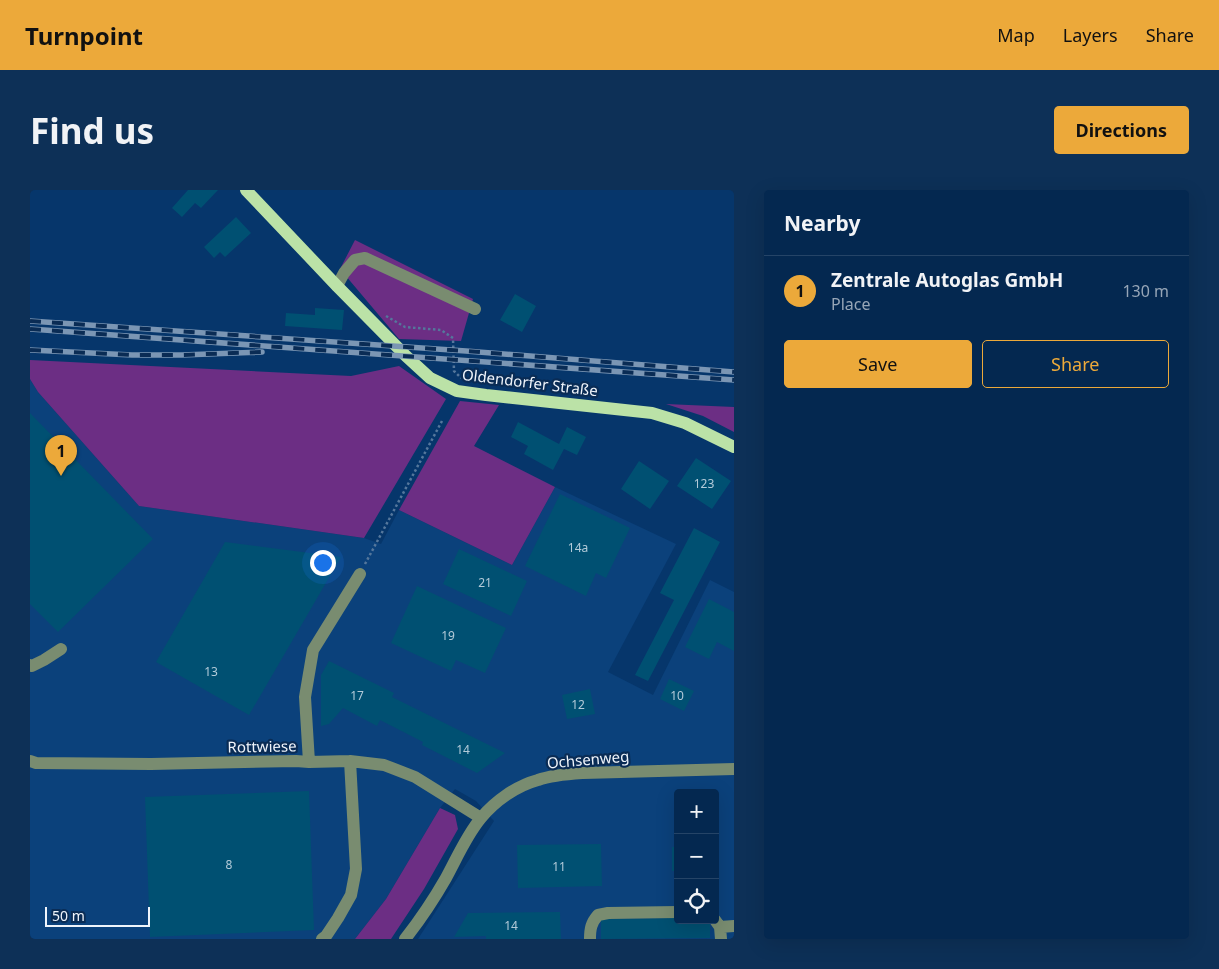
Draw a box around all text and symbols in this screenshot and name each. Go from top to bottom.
text: Turnpoint [25,19,143,52]
text: Map [997,23,1035,47]
text: Layers [1063,23,1118,47]
text: Share [1146,23,1194,47]
button: Directions [1054,106,1189,154]
text: Find us [30,107,154,154]
text: Nearby [784,209,860,237]
text: Zentrale Autoglas GmbH [831,267,1063,293]
text: 1 [795,280,805,302]
text: 130 m [1122,280,1169,302]
text: Place [831,293,871,315]
button: Save [784,340,972,388]
button: Share [982,340,1169,388]
street label: Oldendorfer Straße [461,364,599,400]
pin: 1 [45,435,77,476]
house number: 123 [694,475,714,492]
house number: 14a [568,539,588,556]
your location [310,550,336,576]
house number: 21 [478,574,492,591]
house number: 19 [441,627,455,644]
house number: 13 [204,663,218,680]
house number: 17 [350,687,364,704]
house number: 10 [670,687,684,704]
house number: 12 [571,696,585,713]
street label: Rottwiese [227,735,297,757]
house number: 14 [456,741,470,758]
street label: Ochsenweg [546,745,630,773]
map controls [674,789,719,924]
button: + [674,789,719,834]
button: − [674,834,719,879]
house number: 8 [226,856,233,873]
house number: 11 [552,858,566,875]
button: locate [674,879,719,924]
scale bar [45,904,150,927]
text: 50 m [52,906,85,925]
house number: 14 [504,917,518,934]

